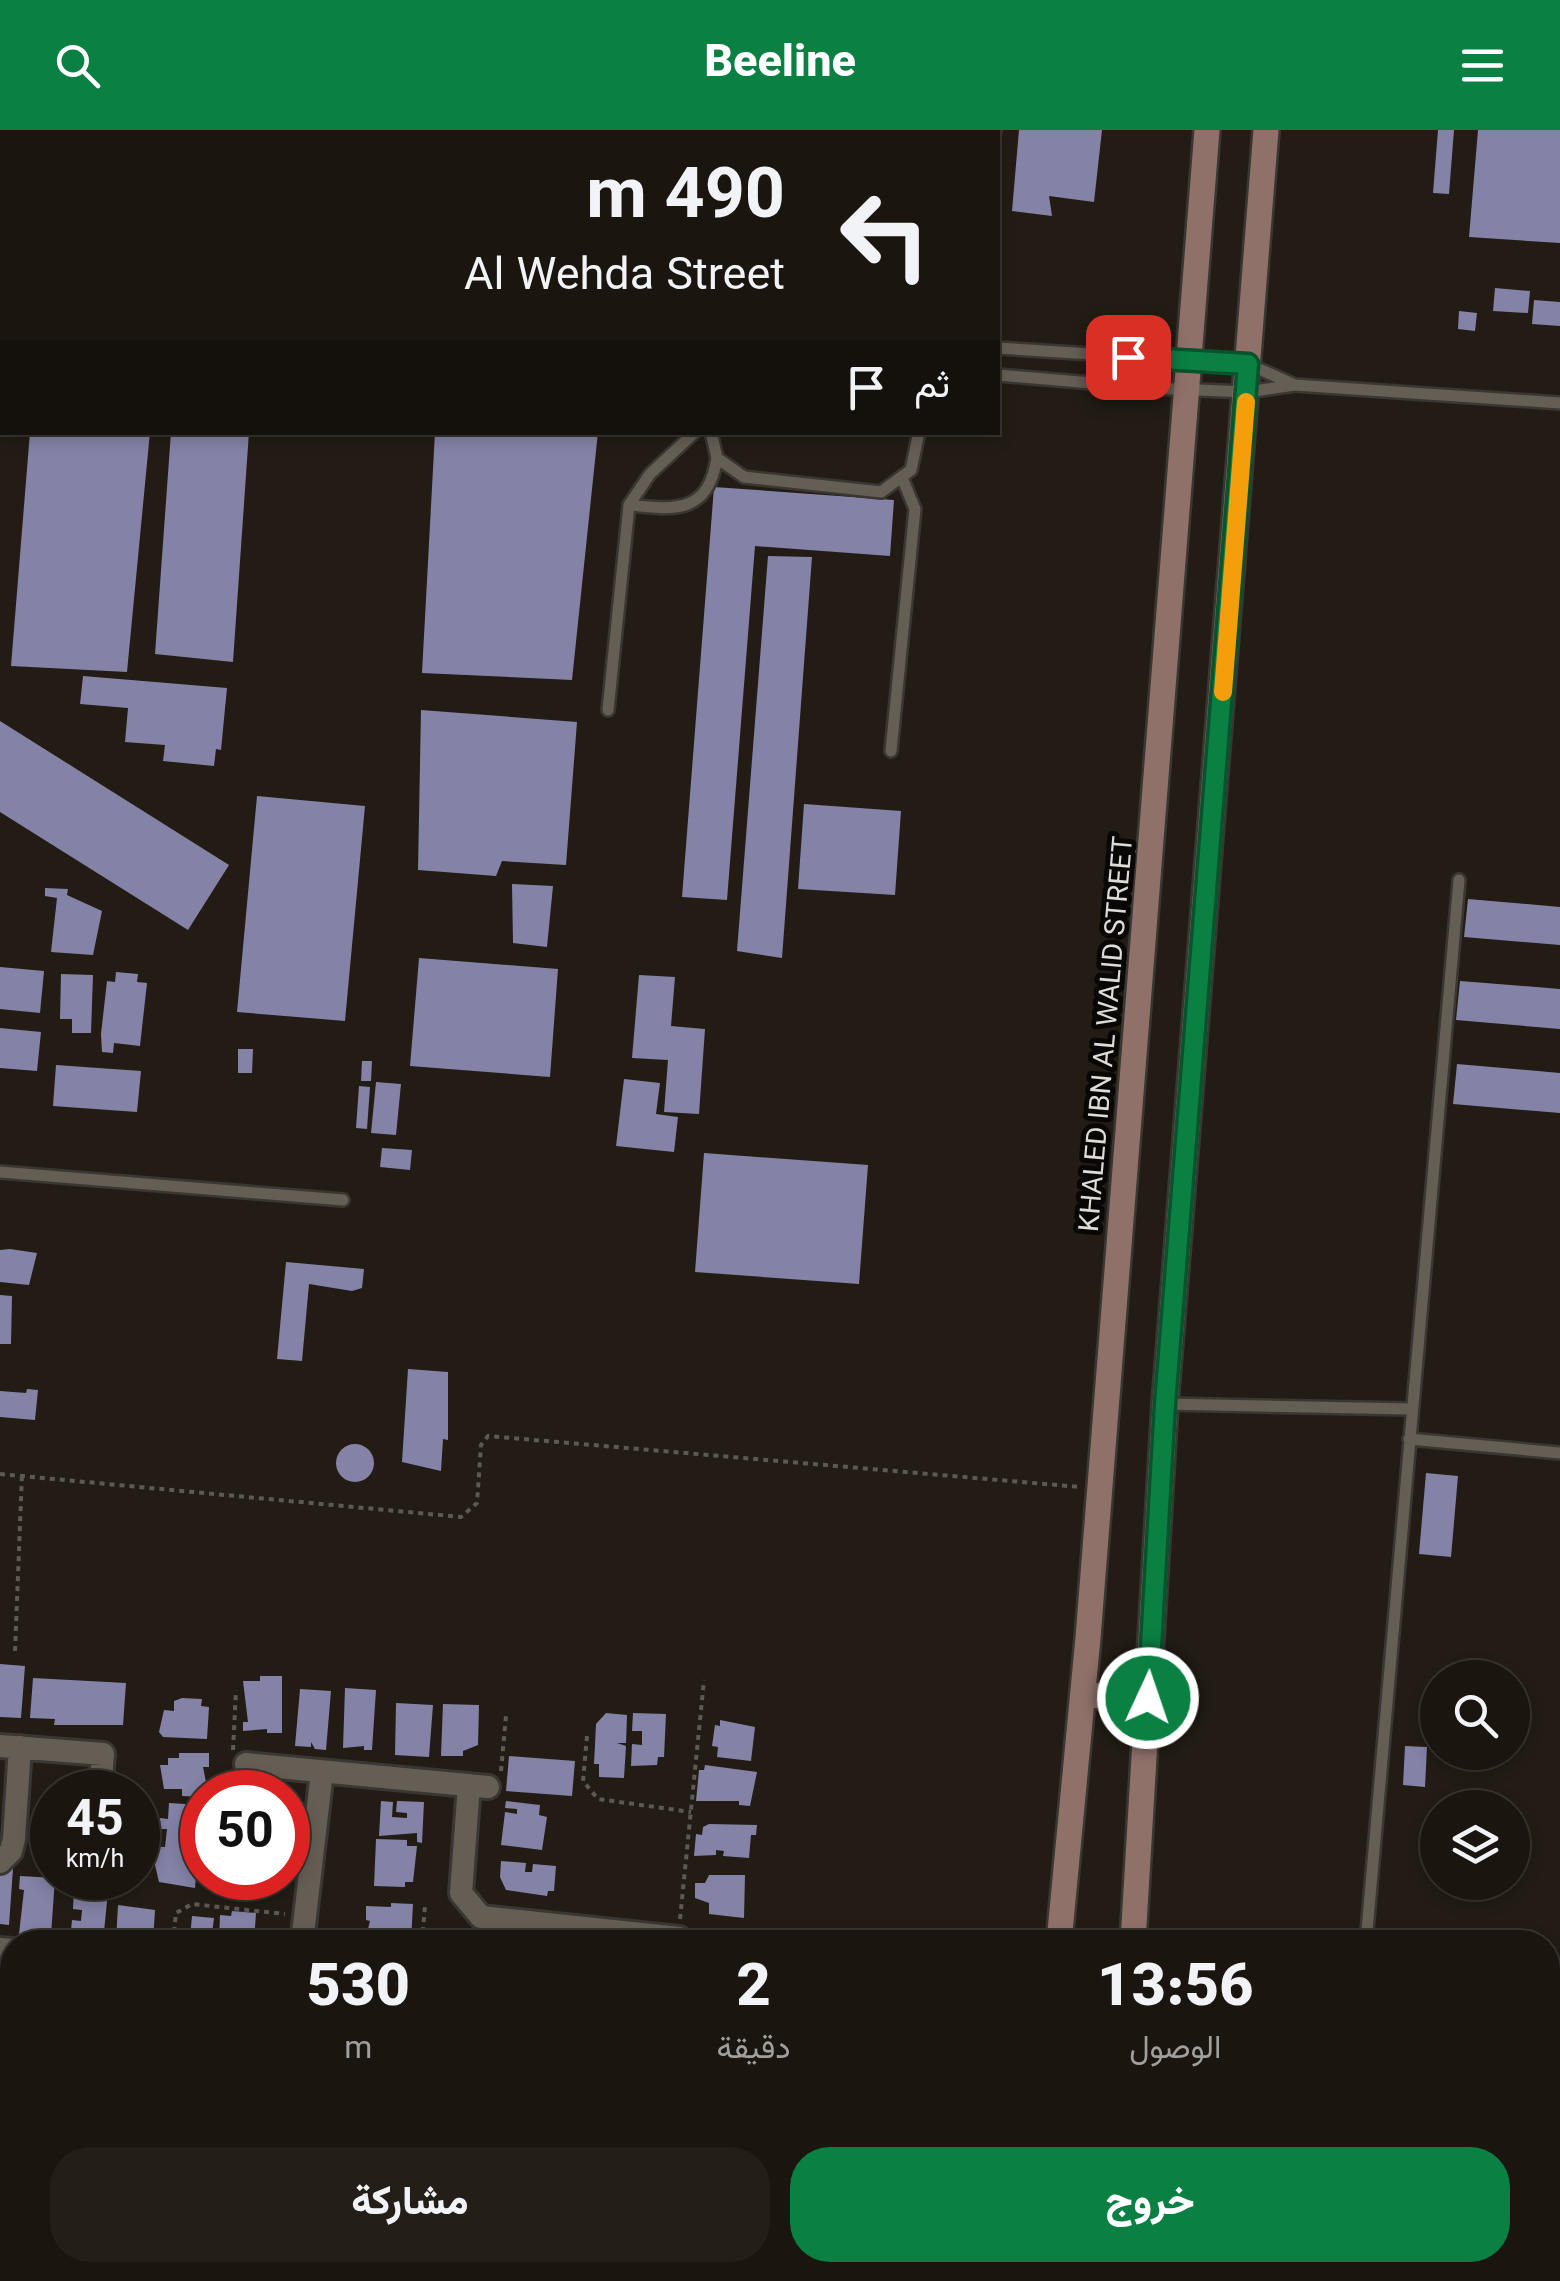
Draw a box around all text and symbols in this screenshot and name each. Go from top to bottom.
text: Beeline [704,30,856,100]
icon: search [50,38,105,93]
icon: menu [1455,38,1510,93]
text: 490 m [586,145,785,255]
icon: left [820,170,950,300]
text: Al Wehda Street [464,243,785,313]
pin [1086,315,1171,400]
icon: arrive [1101,330,1156,385]
text: ثم [914,358,950,417]
icon: arrive [839,360,894,415]
street label: KHALED IBN AL WALID STREET [1069,834,1147,1234]
position arrow [1096,1646,1200,1750]
map controls [1420,1660,1530,1900]
button: search [1420,1660,1530,1770]
speed limit sign: 50 [180,1770,310,1900]
text: 45 [66,1784,124,1862]
button: layers [1420,1790,1530,1900]
text: km/h [66,1841,124,1880]
text: 530 [306,1943,410,2037]
text: 2 [736,1943,771,2037]
text: 13:56 [1097,1943,1254,2037]
text: m [344,2025,372,2075]
text: دقيقة [717,2025,791,2075]
text: الوصول [1129,2025,1221,2075]
button: مشاركة [50,2147,770,2262]
button: خروج [790,2147,1510,2262]

